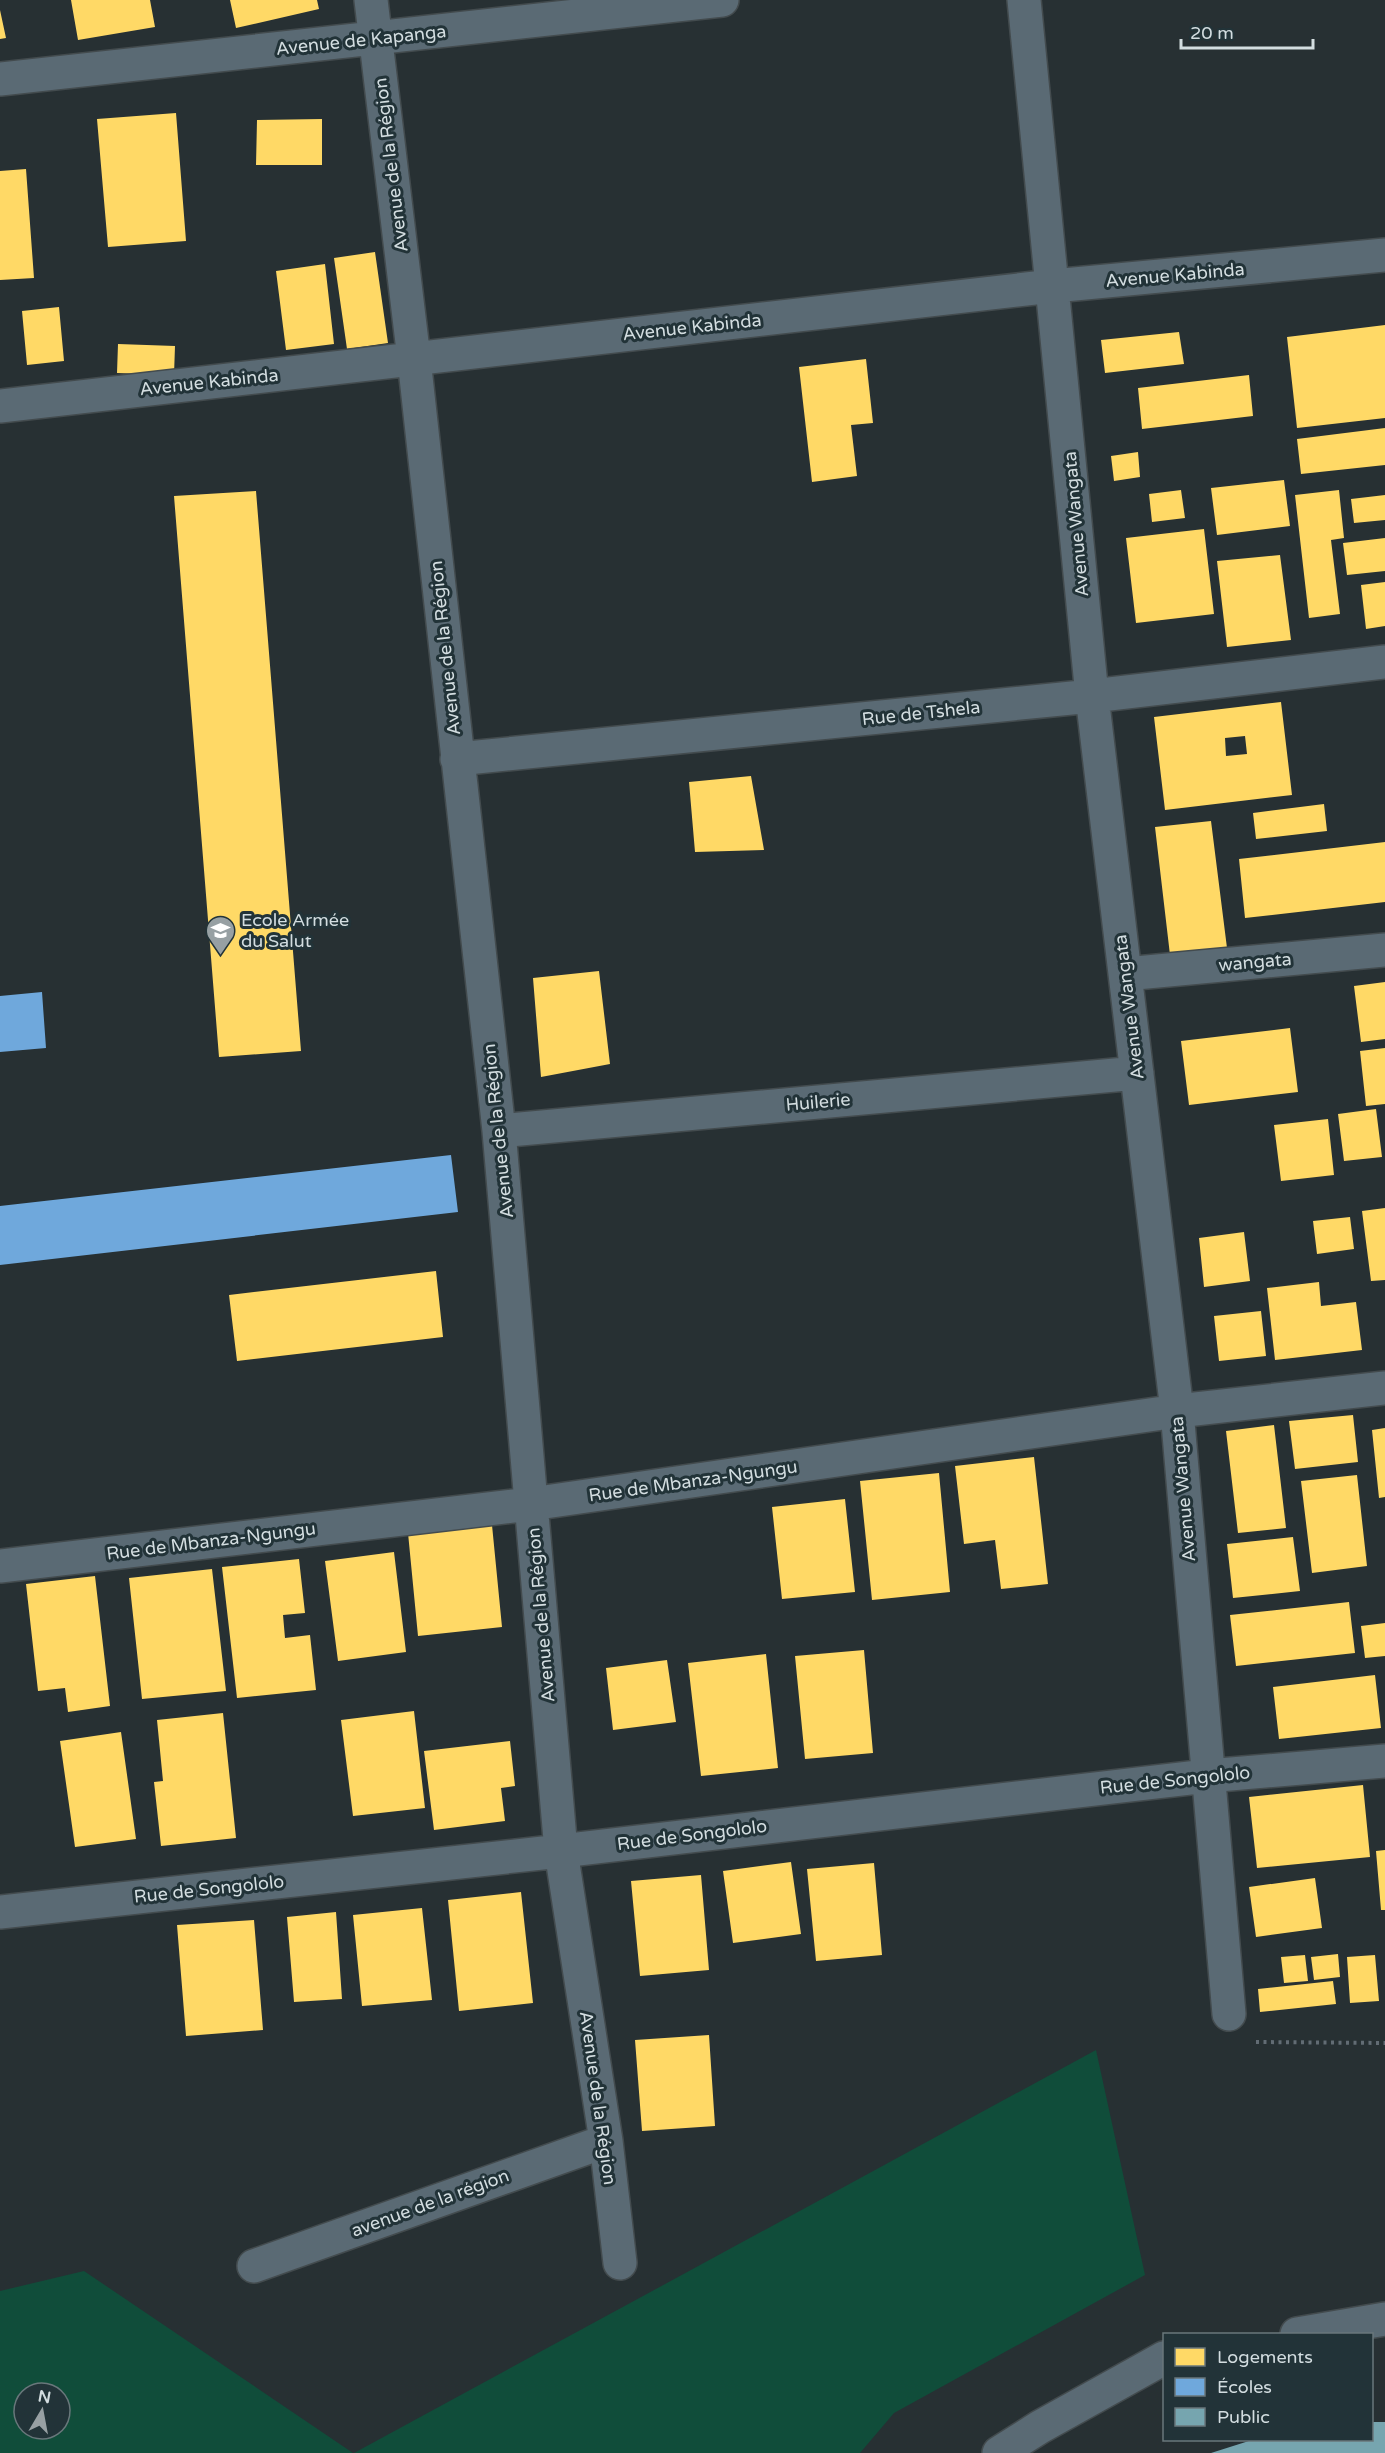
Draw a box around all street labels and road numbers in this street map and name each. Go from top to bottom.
street label: Avenue de Kapanga [275,20,447,60]
street label: Avenue de la Région [369,77,413,253]
street label: Avenue Kabinda [1105,258,1245,292]
street label: Avenue Kabinda [621,309,763,345]
street label: Avenue Kabinda [138,364,280,400]
street label: Avenue Wangata [1059,450,1093,598]
street label: Avenue de la Région [425,560,465,736]
street label: Rue de Tshela [861,696,981,730]
street label: Avenue Wangata [1109,933,1149,1081]
street label: wangata [1217,948,1293,976]
street label: Avenue de la Région [478,1043,518,1219]
street label: Huilerie [785,1088,851,1116]
street label: Avenue Wangata [1166,1415,1200,1563]
street label: Rue de Mbanza-Ngungu [587,1455,799,1507]
street label: Rue de Mbanza-Ngungu [105,1517,317,1565]
street label: Avenue de la Région [522,1527,560,1703]
street label: Rue de Songololo [1099,1761,1251,1799]
street label: Rue de Songololo [616,1815,768,1855]
street label: Rue de Songololo [133,1870,285,1908]
street label: Avenue de la Région [575,2010,621,2186]
street label: avenue de la région [348,2164,512,2242]

